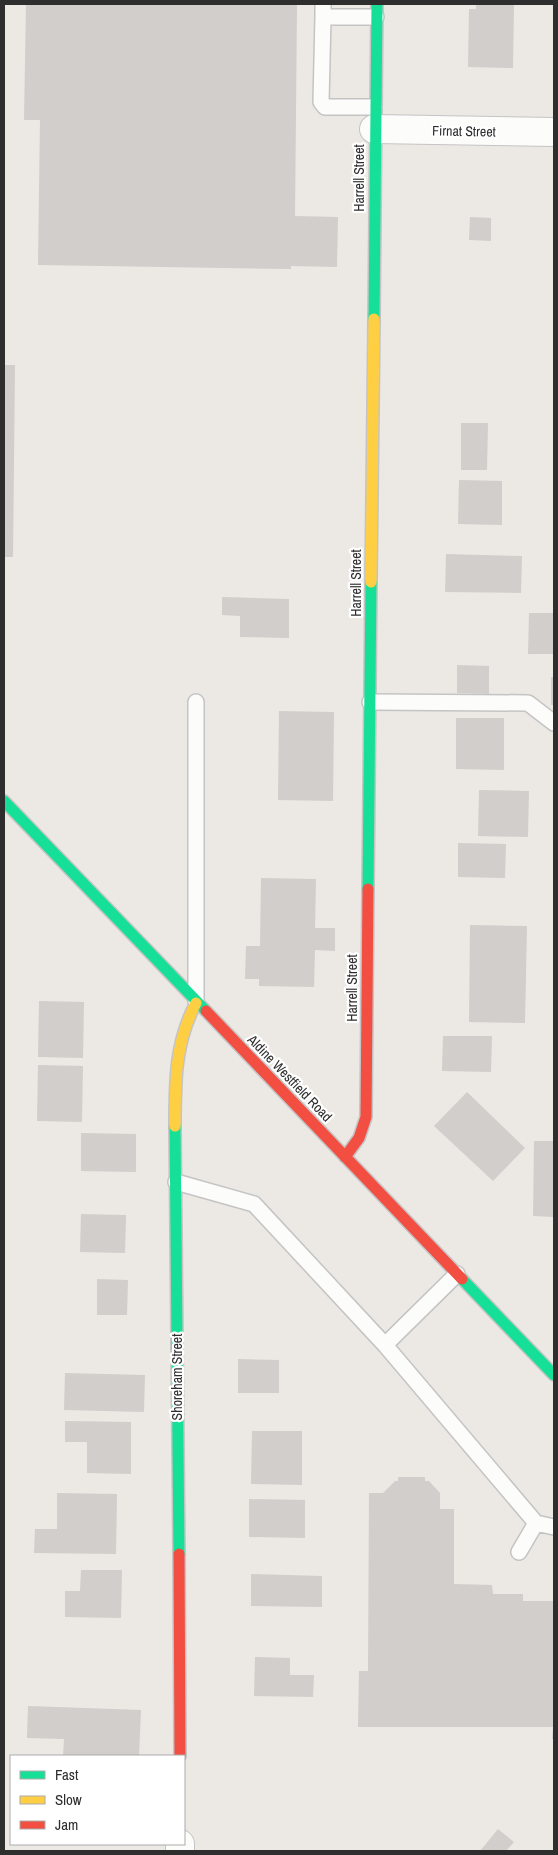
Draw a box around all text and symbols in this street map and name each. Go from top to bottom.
street label: Firnat Street [432,121,496,141]
street label: Harrell Street [350,144,368,212]
street label: Harrell Street [347,549,365,617]
street label: Harrell Street [343,954,361,1022]
street label: Aldine Westfield Road [243,1030,336,1125]
street label: Shoreham Street [168,1334,186,1420]
legend [10,1755,185,1845]
text: Fast [55,1764,79,1785]
text: Slow [55,1789,82,1810]
text: Jam [55,1814,78,1835]

